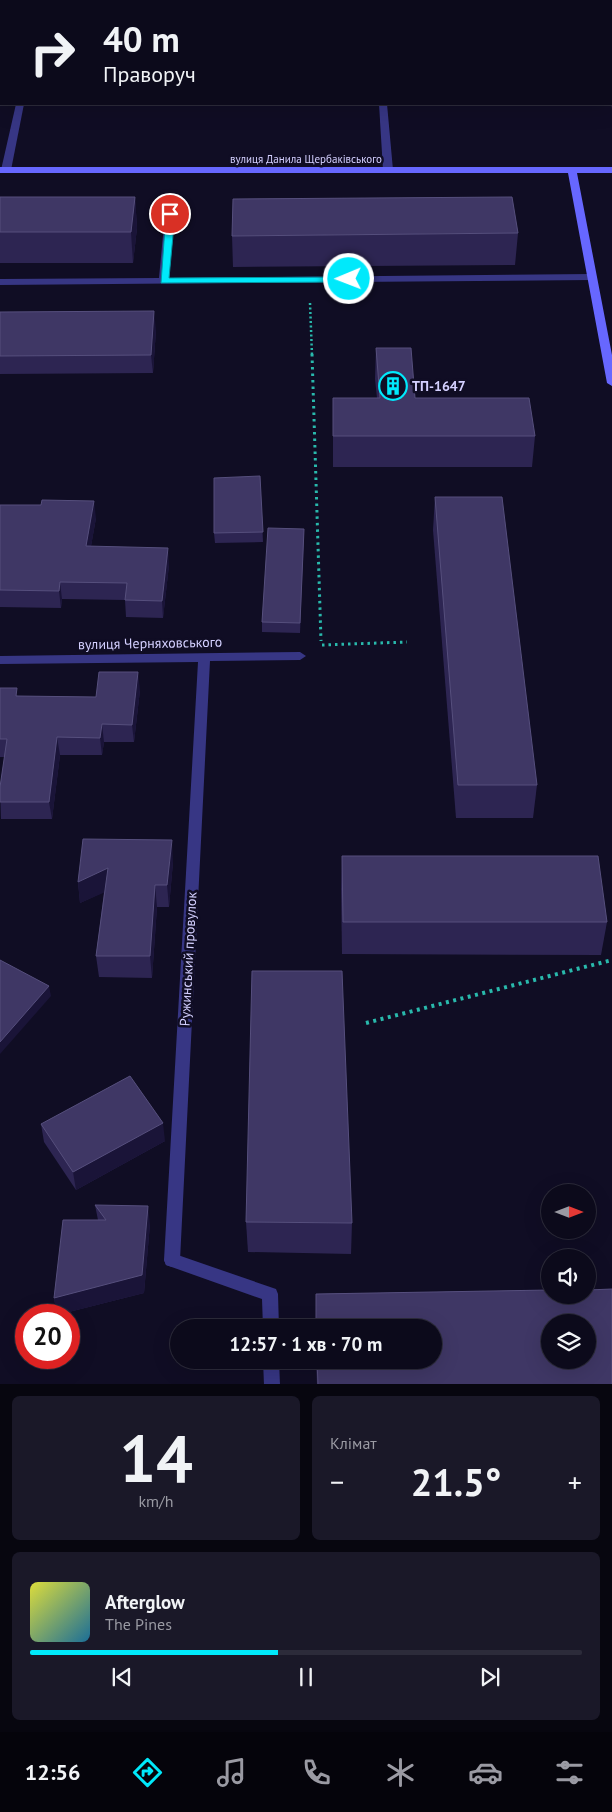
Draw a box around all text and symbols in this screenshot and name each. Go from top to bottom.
text: 40 m [103,16,180,62]
icon: right [20,20,85,85]
text: Праворуч [103,60,196,88]
street label: вулиця Данила Щербаківського [230,152,382,166]
pin [149,193,191,235]
icon: arrive [156,200,184,228]
position arrow [322,252,374,304]
building icon: ТП-1647 [378,371,408,401]
place label: ТП-1647 [412,377,466,395]
street label: вулиця Черняховського [78,633,222,653]
street label: Ружинський провулок [175,891,201,1027]
north arrow [541,1184,596,1239]
map controls [541,1184,596,1369]
button: sound [541,1249,596,1304]
speed limit sign: 20 [15,1304,80,1369]
button: layers [541,1314,596,1369]
text: 12:57 · 1 хв · 70 m [230,1332,382,1356]
text: 14 [119,1416,193,1500]
text: Клімат [330,1433,377,1453]
text: 21.5° [411,1457,501,1506]
text: − [330,1463,344,1500]
text: + [568,1463,582,1500]
text: km/h [138,1491,174,1511]
text: Afterglow [105,1590,185,1614]
text: The Pines [105,1614,172,1634]
icon: previous [108,1663,136,1691]
icon: pause [292,1663,320,1691]
icon: next [476,1663,504,1691]
icon: directions [130,1755,165,1790]
icon: music [214,1755,249,1790]
icon: phone [299,1755,334,1790]
icon: climate [383,1755,418,1790]
icon: car [468,1755,503,1790]
icon: filters [552,1755,587,1790]
text: 12:56 [25,1758,81,1786]

